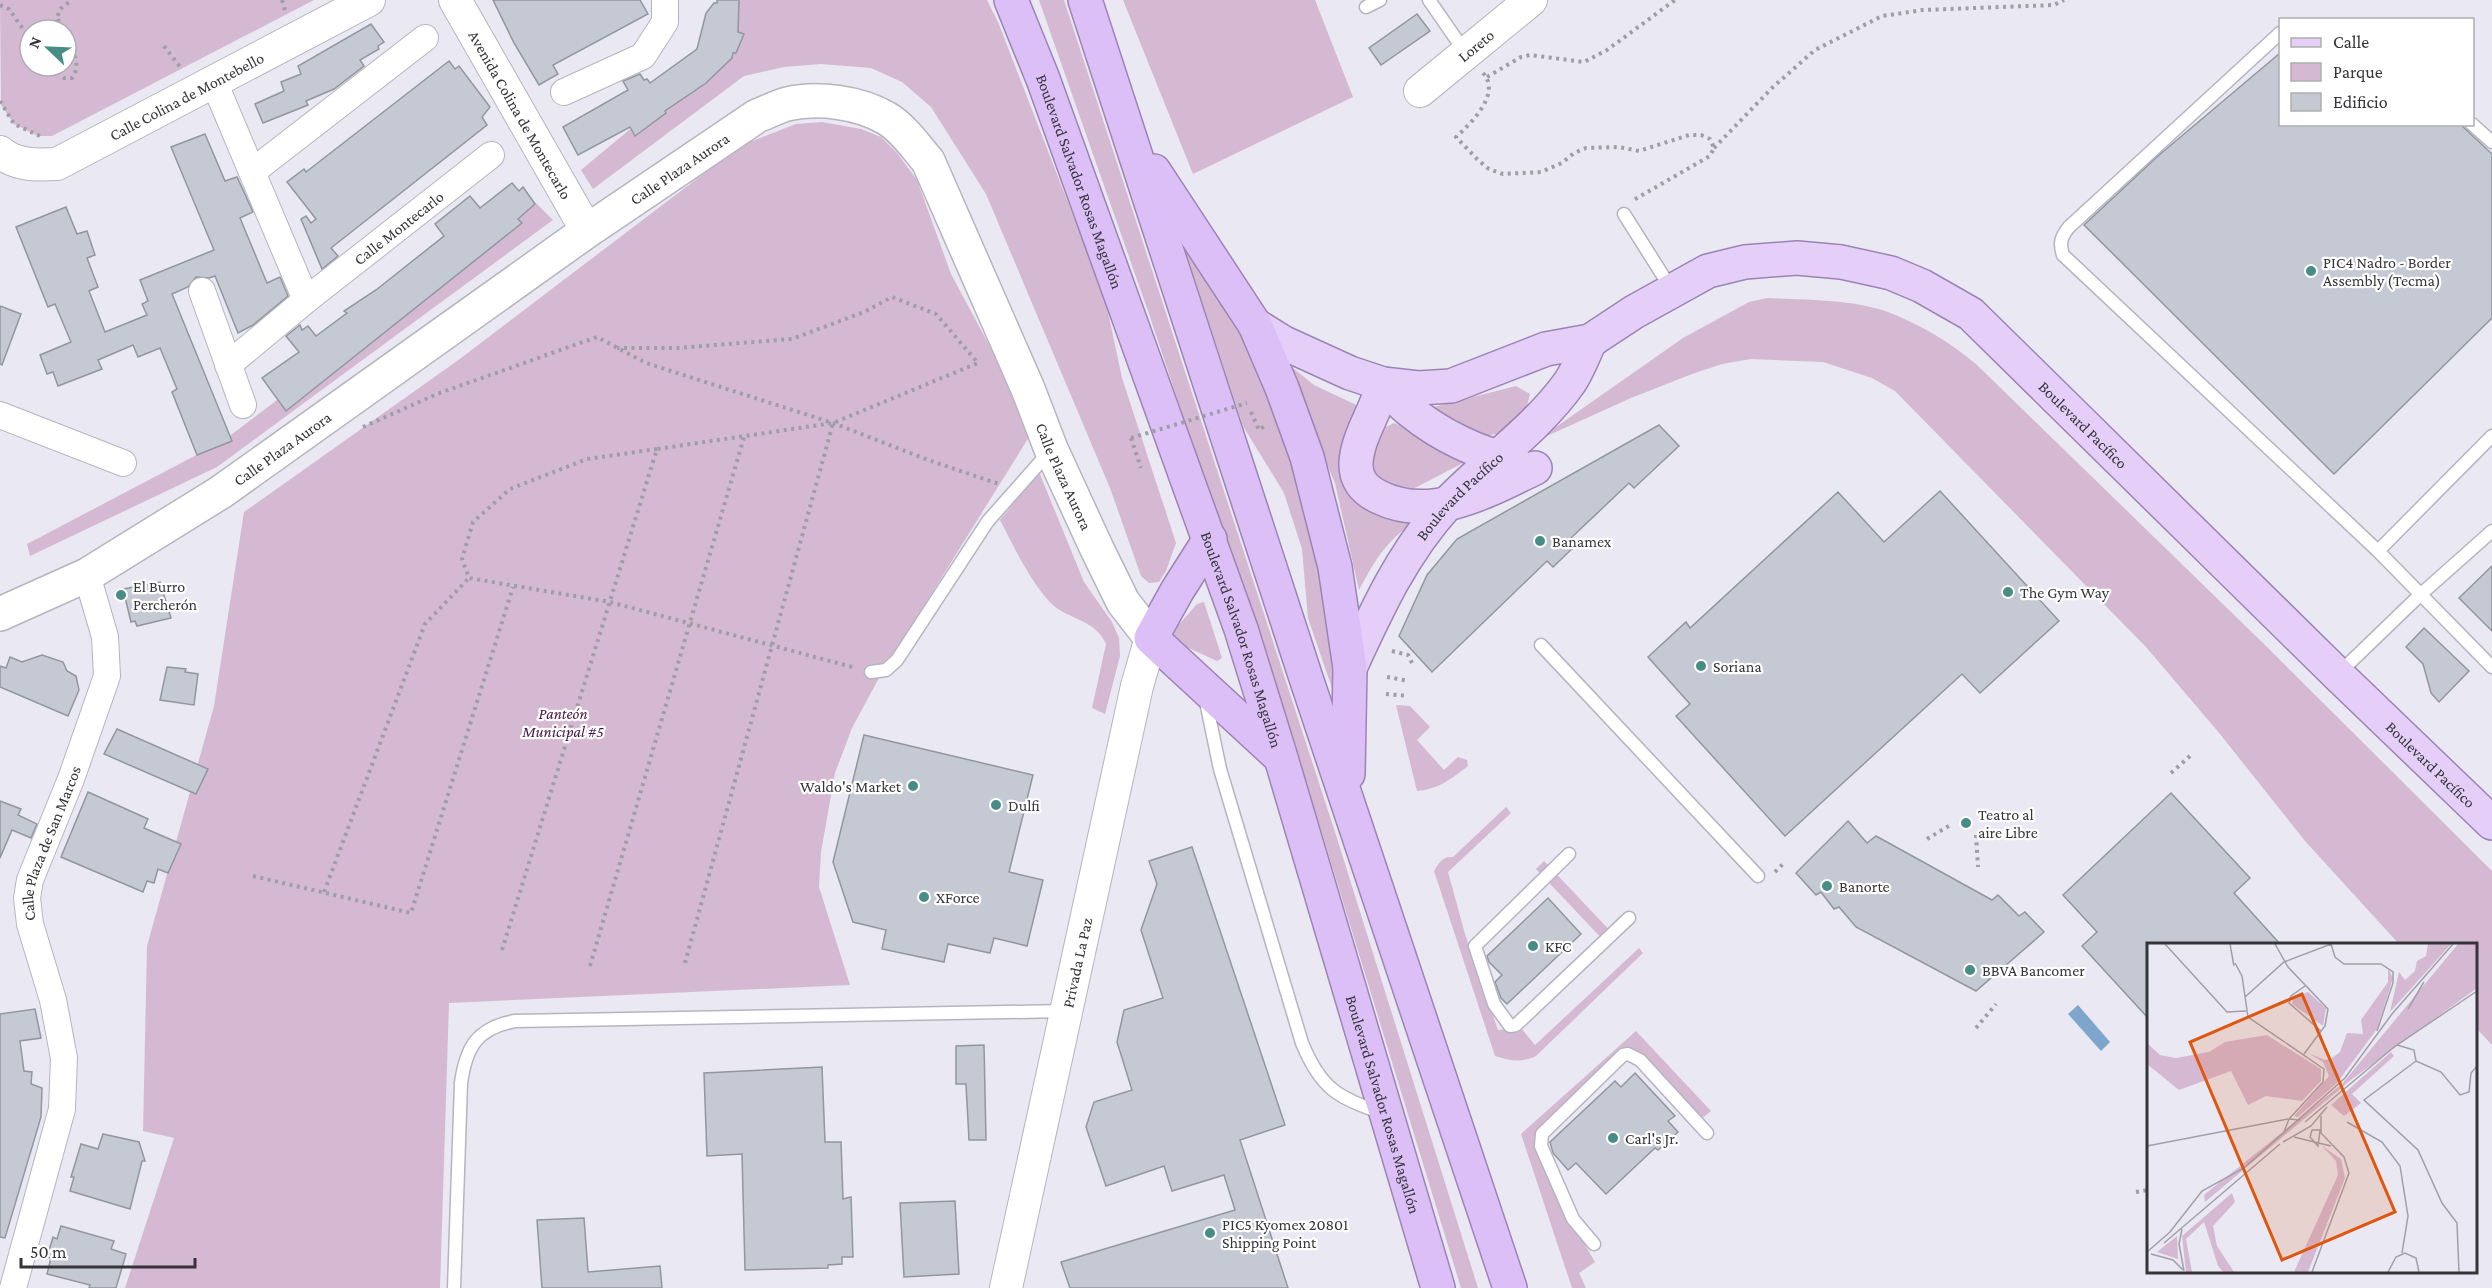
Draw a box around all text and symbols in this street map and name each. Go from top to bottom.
north arrow [18,18,78,78]
legend [2279,18,2474,126]
street label: Loreto [1455,26,1497,65]
street label: Avenida Colina de Montecarlo [465,27,575,202]
text: Calle [2333,32,2369,52]
text: N [25,34,45,51]
street label: Calle Colina de Montebello [107,49,267,144]
text: Parque [2333,62,2383,82]
street label: Boulevard Salvador Rosas Magallón [1033,72,1126,292]
text: Edificio [2333,92,2388,112]
street label: Calle Plaza Aurora [627,129,733,208]
street label: Calle Montecarlo [351,188,447,268]
place label: PIC4 Nadro - Border Assembly (Tecma) [2323,254,2451,290]
marker: PIC4 Nadro - Border Assembly (Tecma) [2304,264,2318,278]
street label: Boulevard Pacífico [2035,378,2131,472]
street label: Calle Plaza Aurora [230,408,335,489]
street label: Calle Plaza Aurora [1033,421,1095,533]
street label: Boulevard Pacífico [1413,448,1507,543]
street label: Boulevard Salvador Rosas Magallón [1198,529,1285,750]
place label: Banamex [1552,533,1612,550]
marker: Banamex [1533,534,1547,548]
place label: El Burro Percherón [133,578,198,613]
place label: The Gym Way [2020,584,2110,602]
marker: The Gym Way [2001,585,2015,599]
marker: El Burro Percherón [114,588,128,602]
place label: Soriana [1713,658,1762,675]
marker: Soriana [1694,659,1708,673]
park label: Panteón Municipal #5 [521,705,604,741]
street label: Boulevard Pacífico [2383,718,2479,811]
street label: Calle Plaza de San Marcos [19,764,84,922]
place label: Waldo's Market [800,778,902,795]
marker: Waldo's Market [906,779,920,793]
place label: Dulfi [1008,797,1040,814]
marker: Dulfi [989,798,1003,812]
place label: Teatro al aire Libre [1978,806,2038,841]
marker: Teatro al aire Libre [1959,816,1973,830]
place label: Banorte [1839,878,1890,895]
marker: Banorte [1820,879,1834,893]
place label: XForce [936,889,980,906]
marker: XForce [917,890,931,904]
street label: Privada La Paz [1059,916,1095,1009]
place label: KFC [1545,938,1571,955]
marker: KFC [1526,939,1540,953]
inset map [2147,943,2477,1273]
place label: BBVA Bancomer [1982,962,2085,979]
marker: BBVA Bancomer [1963,963,1977,977]
street label: Boulevard Salvador Rosas Magallón [1343,993,1424,1216]
place label: Carl's Jr. [1625,1130,1678,1148]
marker: Carl's Jr. [1606,1131,1620,1145]
place label: PIC5 Kyomex 20801 Shipping Point [1222,1216,1348,1252]
marker: PIC5 Kyomex 20801 Shipping Point [1203,1226,1217,1240]
scale bar [21,1231,195,1269]
text: 50 m [30,1242,67,1262]

